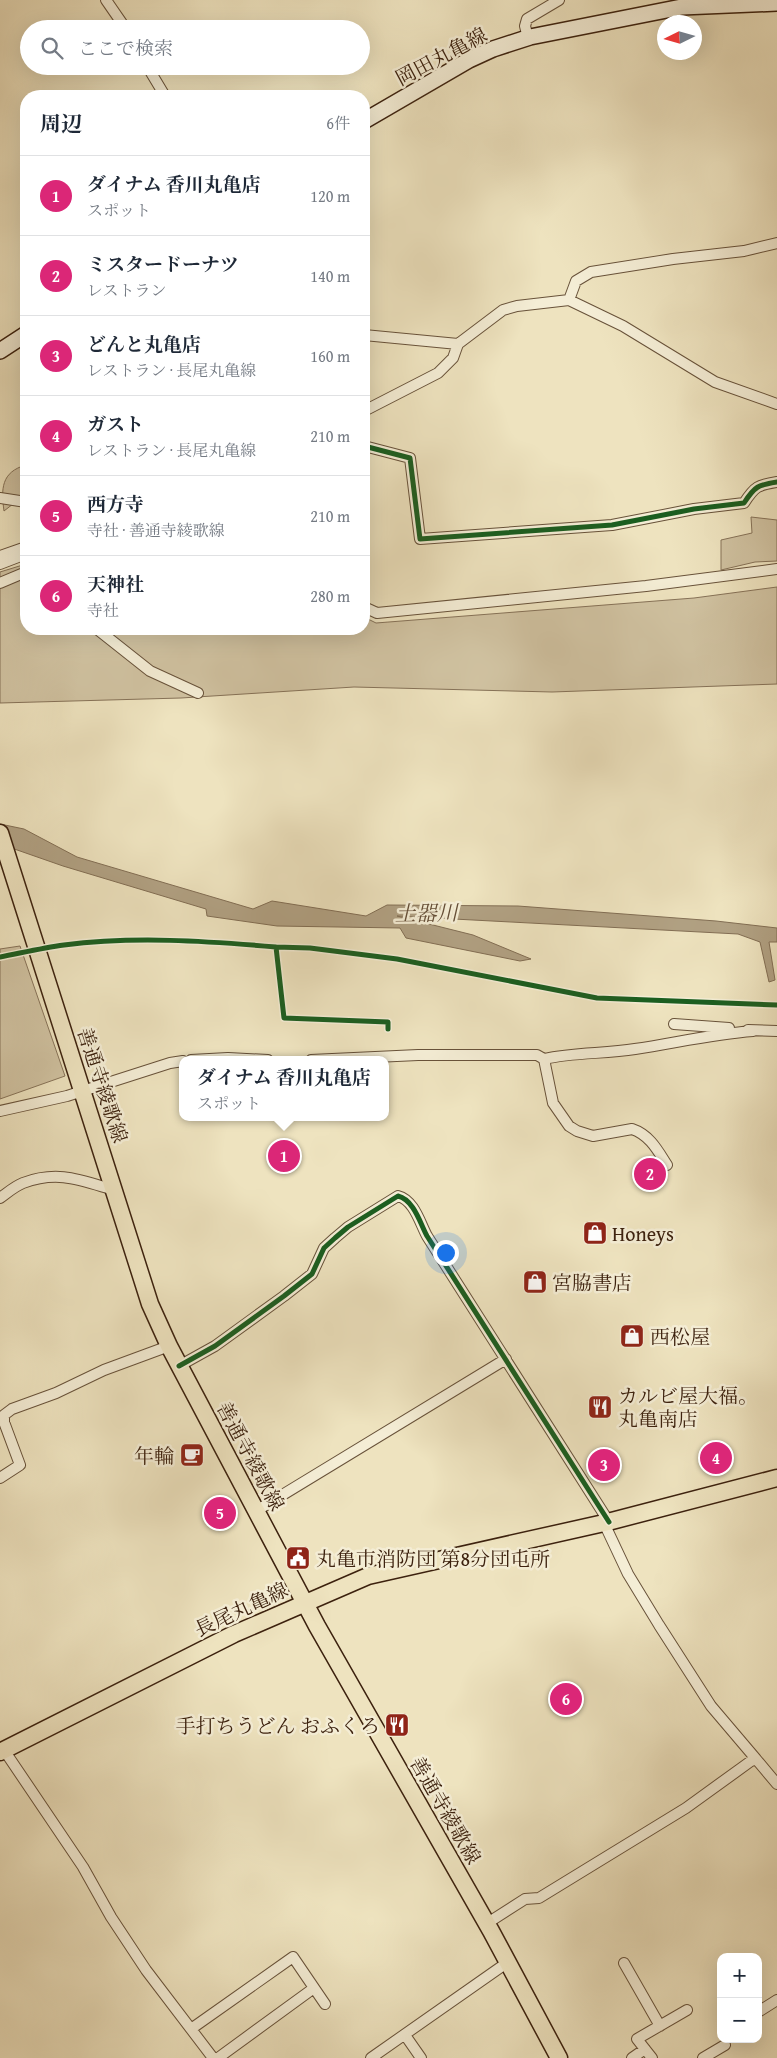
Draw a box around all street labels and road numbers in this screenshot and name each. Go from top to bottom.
street label: 岡田丸亀線 [390,20,492,92]
street label: 善通寺綾歌線 [71,1023,135,1147]
street label: 善通寺綾歌線 [210,1396,292,1516]
street label: 長尾丸亀線 [190,1575,292,1643]
street label: 善通寺綾歌線 [403,1751,489,1869]

